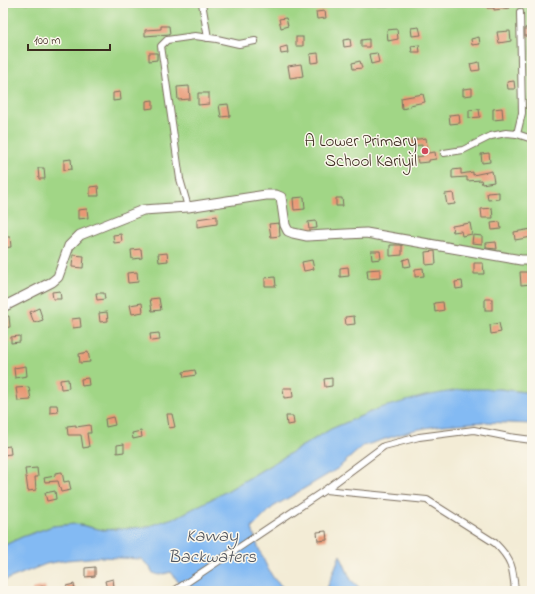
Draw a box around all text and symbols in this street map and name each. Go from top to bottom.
scale bar [28,26,110,52]
text: 100 m [34,32,61,50]
place label: A Lower Primary School Kariyil [305,129,417,175]
marker: A Lower Primary School Kariyil [420,146,430,156]
water label: Kavvay Backwaters [168,524,257,571]

